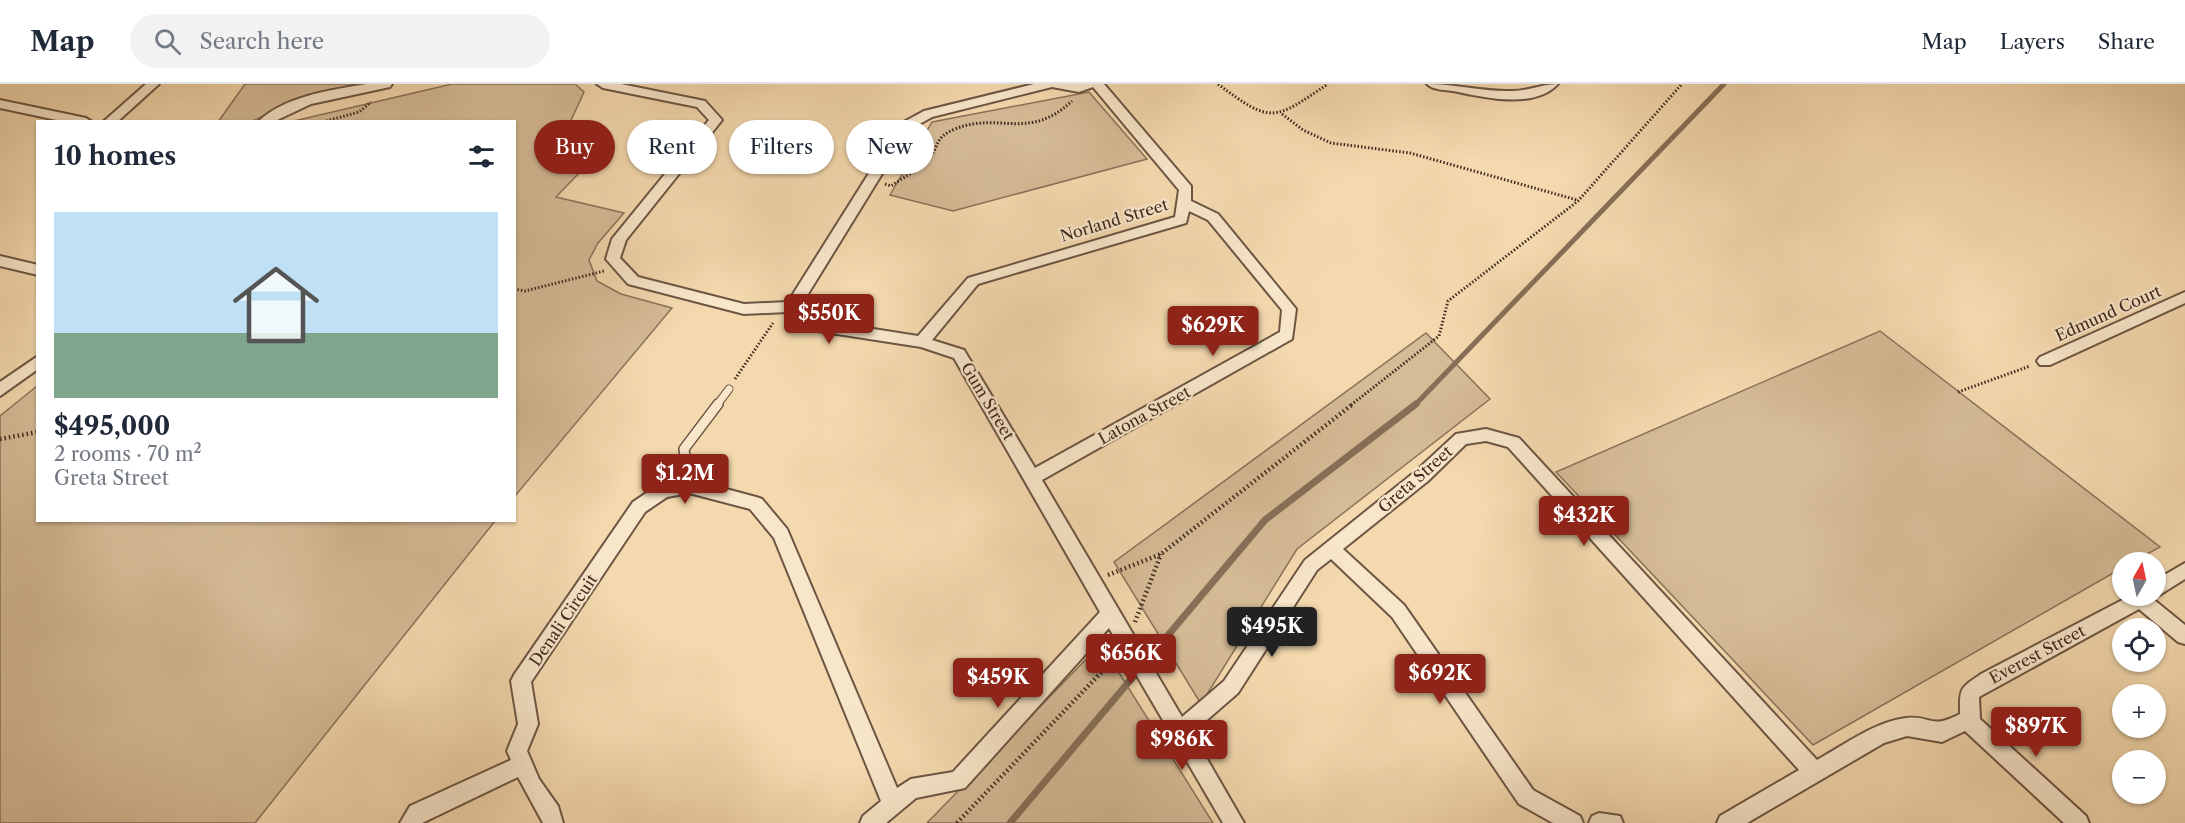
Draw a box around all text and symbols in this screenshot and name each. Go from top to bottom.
search box [130,14,550,68]
text: Map [30,24,94,58]
icon: search [151,25,184,58]
text: Search here [199,28,324,55]
text: Map [1922,29,1967,54]
text: Layers [2000,29,2065,54]
text: Share [2098,29,2155,54]
chip: Buy [534,120,615,174]
chip: Rent [627,120,717,174]
chip: Filters [729,120,834,174]
chip: New [846,120,934,174]
text: 10 homes [54,140,176,172]
icon: filters [465,140,498,173]
street label: Norland Street [1058,194,1171,246]
icon: home [222,251,330,359]
street label: Edmund Court [2052,281,2164,345]
pin: $550K [787,294,871,345]
text: $550K [798,301,860,325]
pin: $629K [1171,306,1255,357]
text: $629K [1182,313,1244,337]
street label: Gum Street [957,358,1019,444]
street label: Latona Street [1094,381,1194,449]
text: $495,000 [54,410,170,442]
street label: Greta Street [1374,441,1456,517]
text: 2 rooms · 70 m² [54,442,202,466]
pin: $1.2M [643,454,727,505]
text: $1.2M [656,461,714,485]
text: Greta Street [54,466,169,490]
pin: $432K [1542,496,1626,547]
text: $432K [1553,503,1615,527]
north arrow [2112,552,2166,606]
map controls [2112,552,2166,804]
street label: Denali Circuit [525,570,601,670]
pin: $495K [1230,607,1314,658]
text: $495K [1241,614,1303,638]
button: locate [2112,618,2166,672]
street label: Everest Street [1986,620,2089,688]
pin: $656K [1089,634,1173,685]
text: $656K [1100,641,1162,665]
pin: $692K [1398,654,1482,705]
pin: $459K [956,658,1040,709]
text: $692K [1409,661,1471,685]
text: $459K [967,665,1029,689]
button: + [2112,684,2166,738]
pin: $897K [1994,707,2078,758]
text: $897K [2005,714,2067,738]
pin: $986K [1140,720,1224,771]
text: $986K [1150,727,1214,751]
button: − [2112,750,2166,804]

